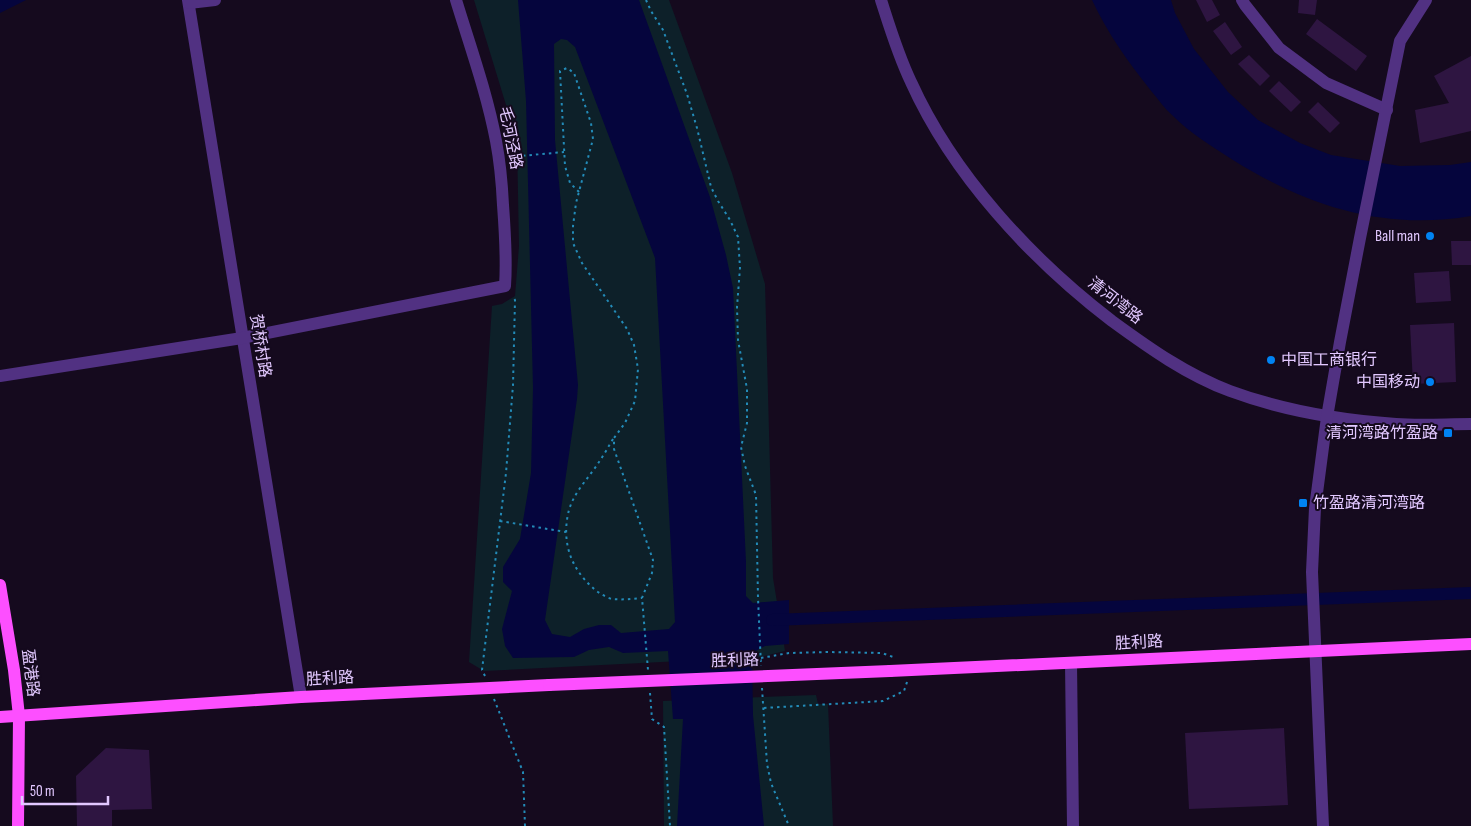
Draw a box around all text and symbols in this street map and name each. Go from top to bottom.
street label: 毛河泾路 [495,105,525,171]
place label: Ball man [1375,227,1420,246]
marker: Ball man [1424,230,1436,242]
street label: 清河湾路 [1084,274,1146,328]
street label: 贺桥村路 [246,313,274,379]
place label: 中国工商银行 [1281,351,1377,370]
marker: 中国工商银行 [1265,354,1277,366]
place label: 中国移动 [1356,373,1420,392]
marker: 中国移动 [1424,376,1436,388]
place label: 清河湾路竹盈路 [1326,424,1438,443]
marker: 清河湾路竹盈路 [1442,427,1454,439]
place label: 竹盈路清河湾路 [1313,494,1425,513]
marker: 竹盈路清河湾路 [1297,497,1309,509]
street label: 胜利路 [1115,632,1163,654]
street label: 盈港路 [18,648,42,698]
street label: 胜利路 [711,651,759,671]
street label: 胜利路 [306,668,354,690]
scale bar [22,774,109,806]
text: 50 m [30,782,55,801]

